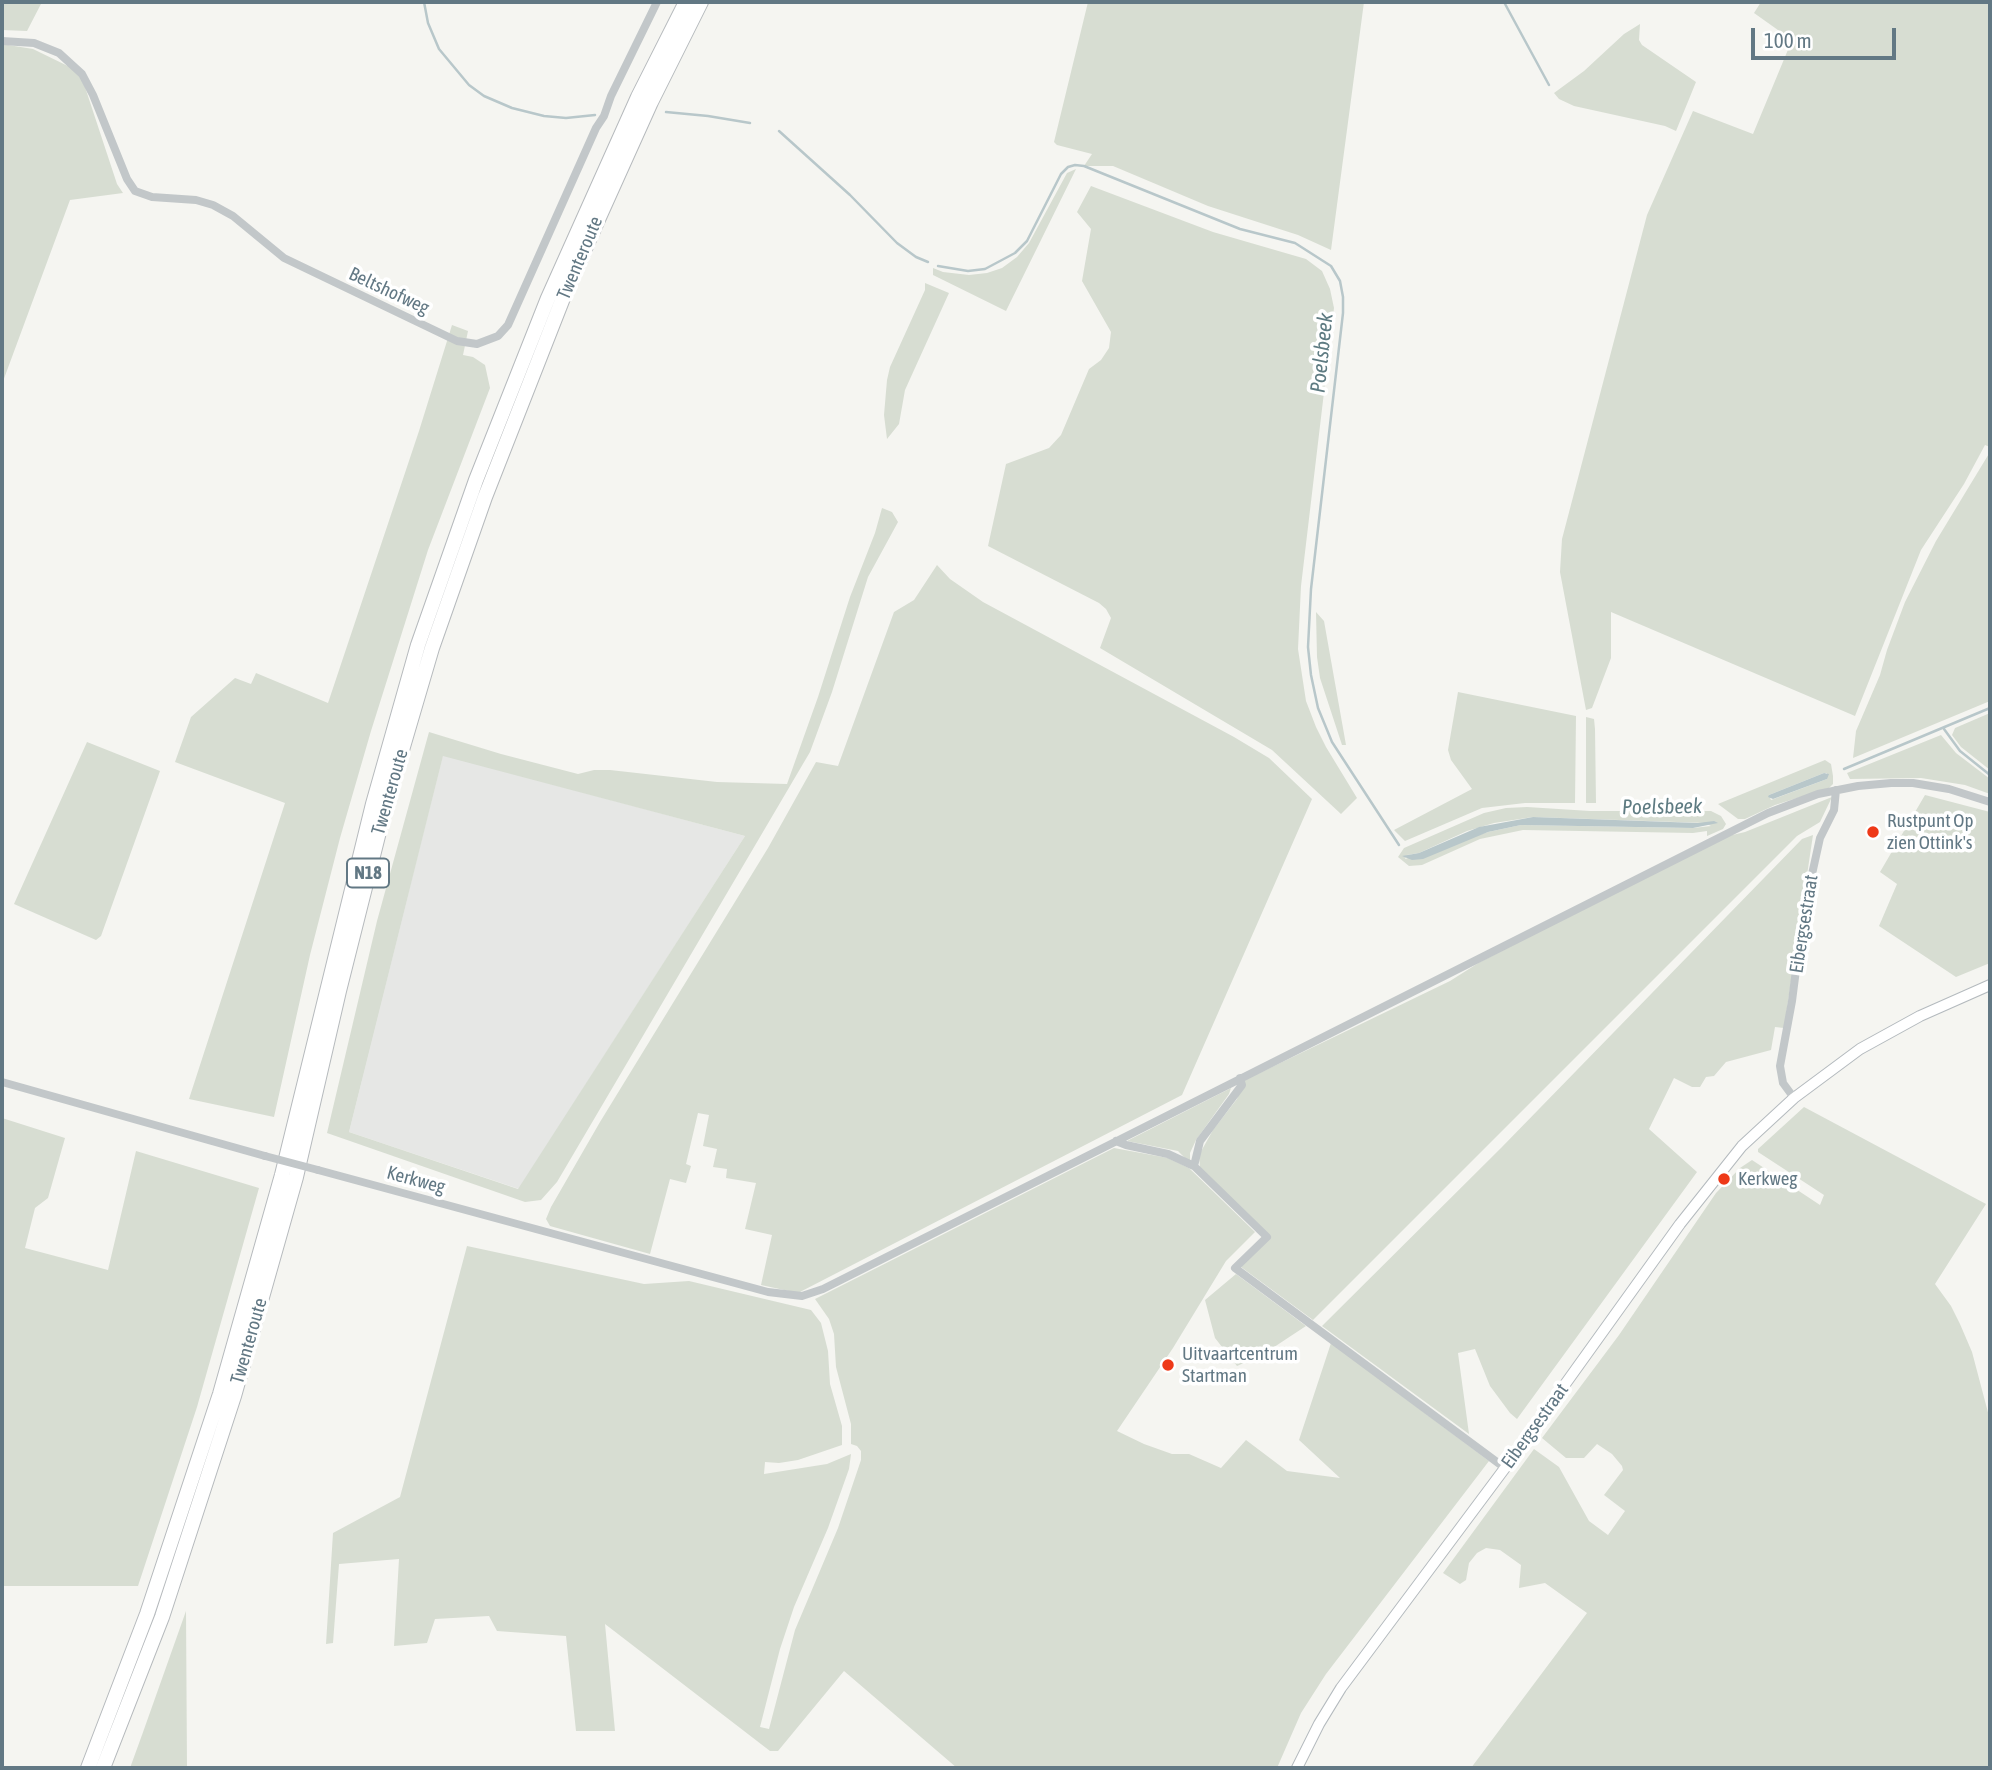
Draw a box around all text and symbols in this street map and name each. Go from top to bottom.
scale bar [1754,14,1899,58]
text: 100 m [1764,28,1812,52]
street label: Twenteroute [552,213,608,303]
street label: Beltshofweg [345,262,433,320]
water label: Poelsbeek [1305,312,1339,394]
street label: Twenteroute [367,747,413,837]
water label: Poelsbeek [1622,794,1702,820]
place label: Rustpunt Op zien Ottink's [1887,810,1973,854]
marker: Rustpunt Op zien Ottink's [1865,824,1881,840]
road number: N18 [347,858,389,888]
street label: Eibergsestraat [1785,873,1823,975]
street label: Kerkweg [384,1161,448,1199]
place label: Kerkweg [1738,1168,1797,1190]
marker: Kerkweg [1716,1171,1732,1187]
street label: Twenteroute [226,1296,272,1386]
place label: Uitvaartcentrum Startman [1182,1343,1298,1387]
marker: Uitvaartcentrum Startman [1160,1357,1176,1373]
street label: Eibergsestraat [1497,1379,1573,1473]

